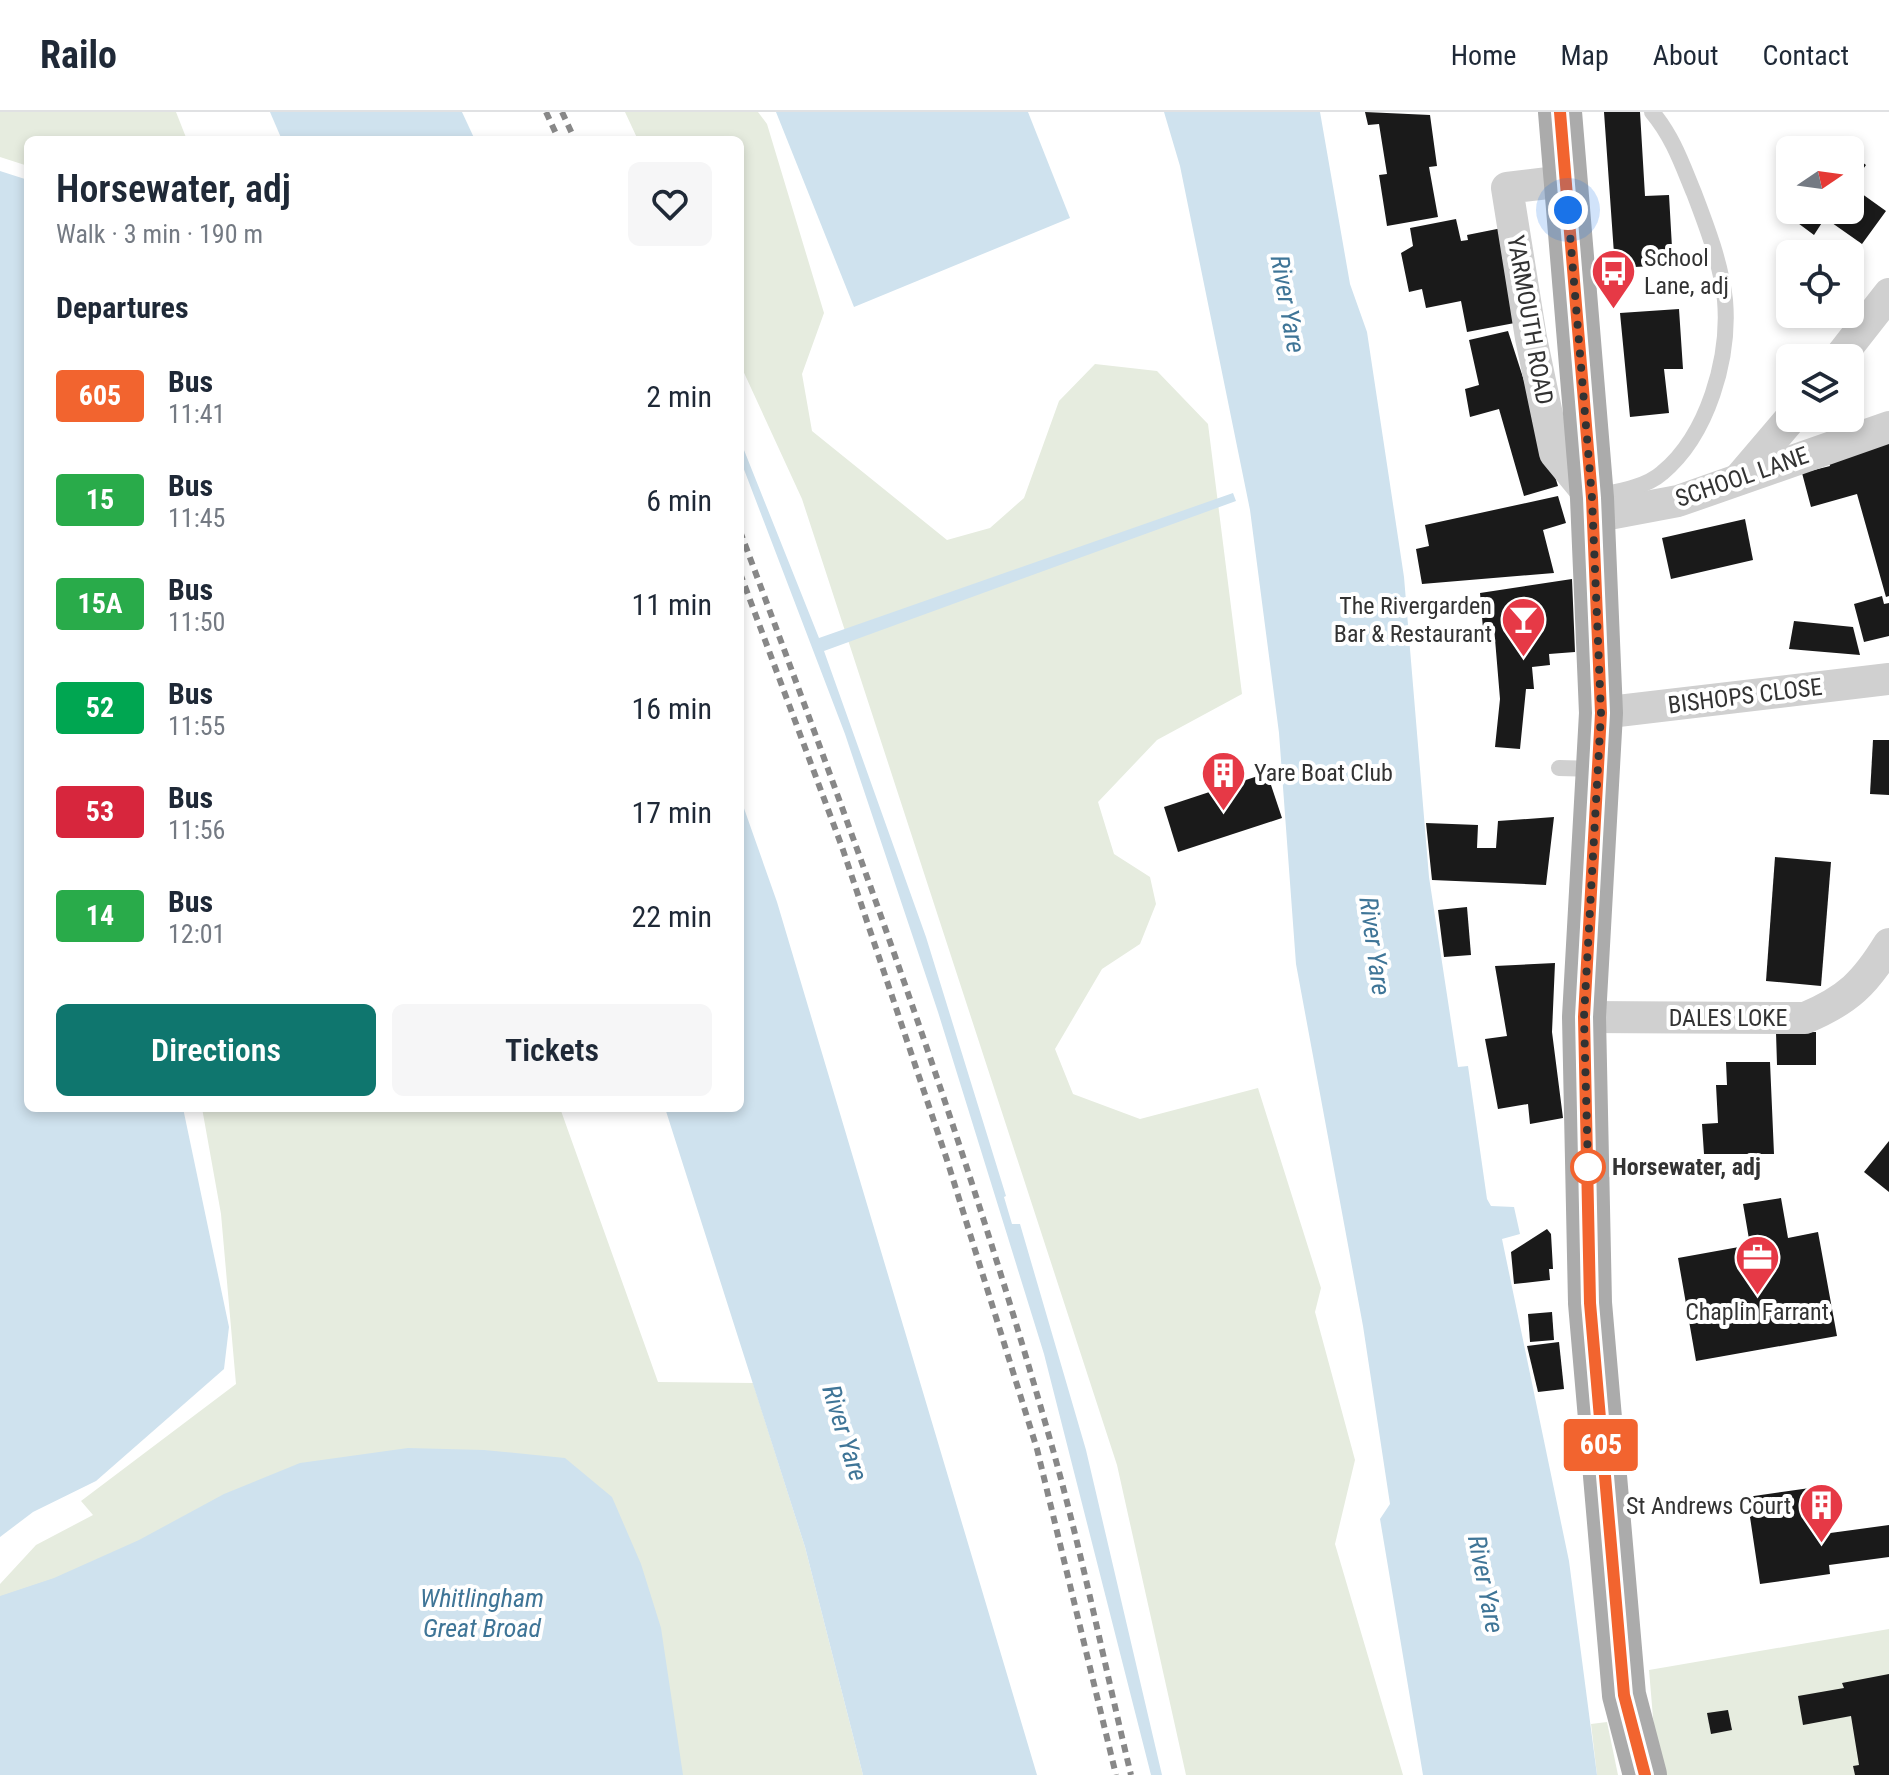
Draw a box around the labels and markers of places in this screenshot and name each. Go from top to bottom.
place label: School Lane, adj [1644,244,1729,300]
bus stop icon: School Lane, adj [1589,248,1637,311]
place label: The Rivergarden Bar & Restaurant [1334,592,1492,648]
bar icon: The Rivergarden Bar & Restaurant [1499,596,1547,659]
building icon: Yare Boat Club [1199,749,1247,812]
place label: Yare Boat Club [1254,759,1393,787]
marker: Horsewater, adj [1571,1150,1605,1184]
place label: Horsewater, adj [1612,1153,1761,1181]
office icon: Chaplin Farrant [1733,1234,1781,1297]
place label: Chaplin Farrant [1685,1298,1829,1326]
building icon: St Andrews Court [1798,1482,1846,1545]
place label: St Andrews Court [1626,1492,1791,1520]

